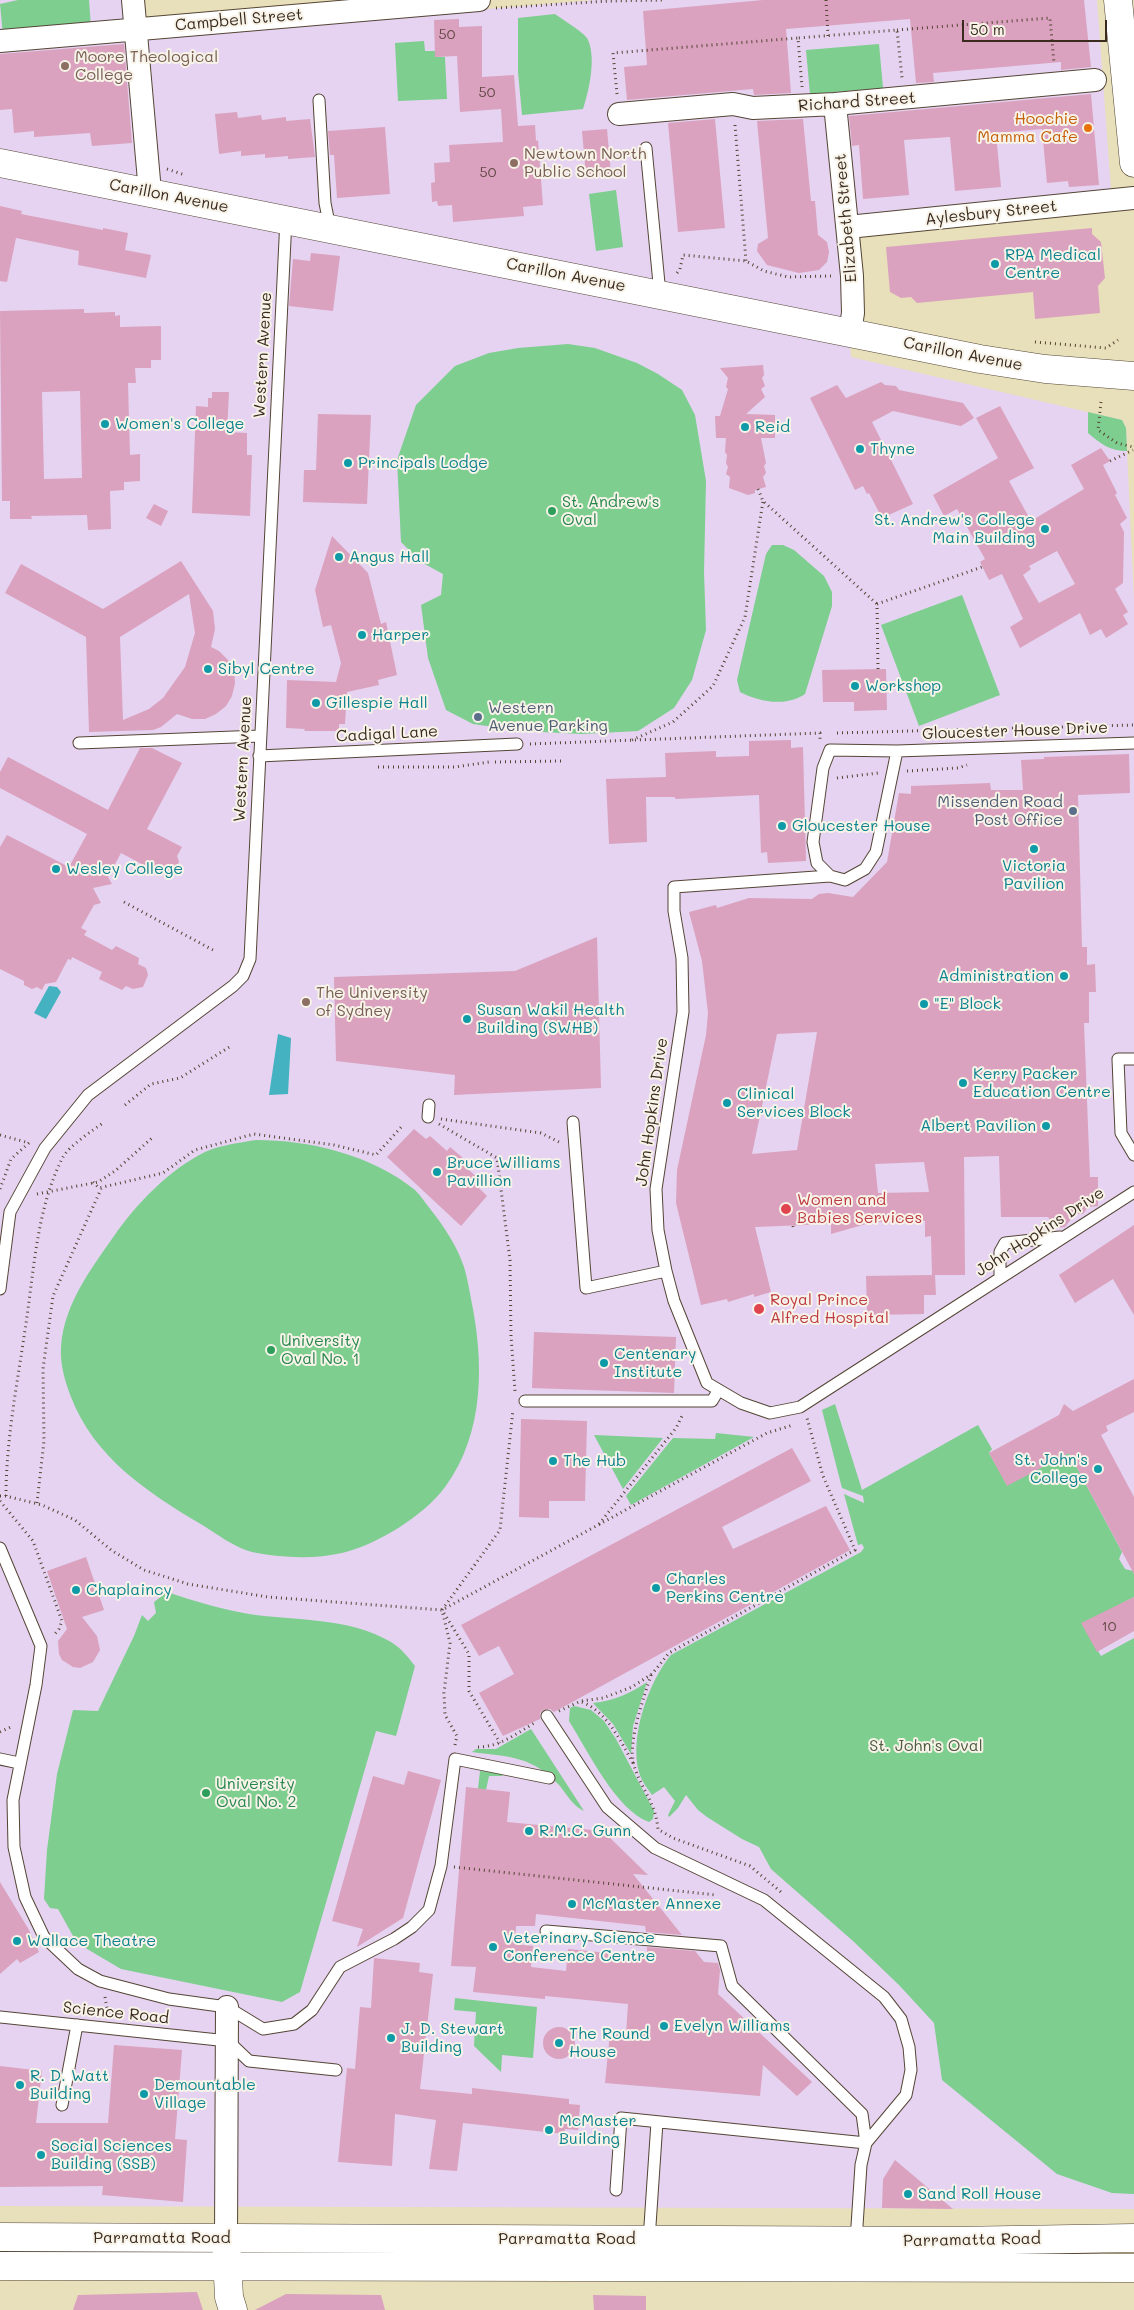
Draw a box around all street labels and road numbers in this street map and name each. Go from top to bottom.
street label: Campbell Street [174,5,304,35]
street label: Richard Street [798,88,916,116]
street label: Elizabeth Street [831,153,861,283]
street label: Carillon Avenue [108,175,230,217]
street label: Aylesbury Street [924,197,1058,229]
street label: Carillon Avenue [505,254,627,296]
street label: Western Avenue [250,292,276,418]
street label: Carillon Avenue [902,333,1024,375]
street label: Western Avenue [230,696,256,822]
street label: Gloucester House Drive [922,718,1108,744]
street label: Cadigal Lane [336,722,438,746]
street label: John Hopkins Drive [632,1037,672,1187]
street label: John Hopkins Drive [972,1183,1108,1281]
street label: Science Road [62,1998,170,2028]
street label: Parramatta Road [93,2228,231,2248]
street label: Parramatta Road [498,2229,636,2249]
street label: Parramatta Road [903,2229,1041,2251]

